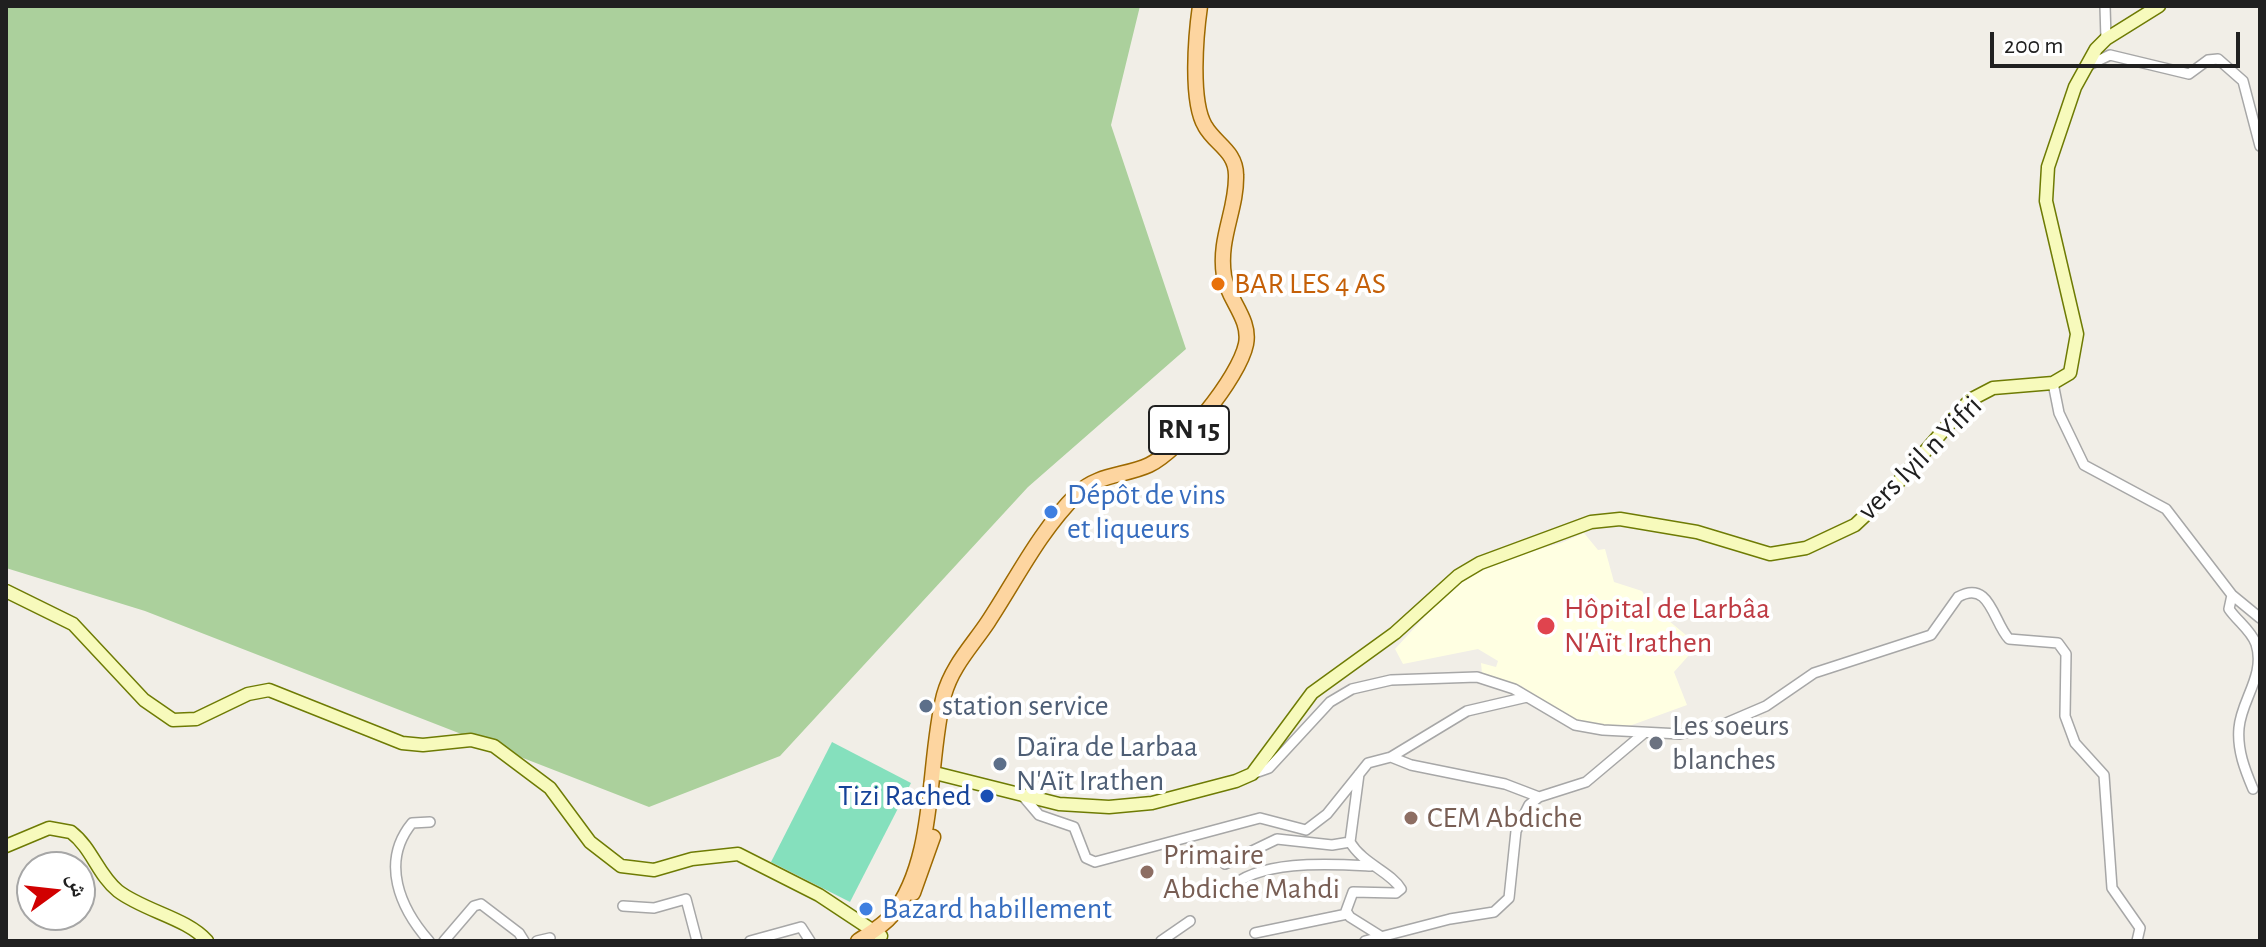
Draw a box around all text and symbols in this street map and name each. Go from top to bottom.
scale bar [1994,16,2244,66]
text: 200 m [2004,34,2063,58]
place label: BAR LES 4 AS [1234,266,1386,302]
marker: BAR LES 4 AS [1209,275,1227,293]
street label: vers Iγil n Yifri [1850,388,1990,528]
road number: RN 15 [1149,406,1229,454]
place label: Dépôt de vins et liqueurs [1067,477,1226,548]
marker: Dépôt de vins et liqueurs [1042,503,1060,521]
place label: Hôpital de Larbâa N'Aït Irathen [1564,591,1770,662]
marker: Hôpital de Larbâa N'Aït Irathen [1535,615,1557,637]
place label: station service [942,688,1109,724]
marker: station service [917,697,935,715]
place label: Les soeurs blanches [1672,708,1789,778]
place label: Daïra de Larbaa N'Aït Irathen [1016,729,1198,800]
marker: Les soeurs blanches [1647,734,1665,752]
marker: Daïra de Larbaa N'Aït Irathen [991,755,1009,773]
place label: Tizi Rached [838,778,971,814]
marker: Tizi Rached [978,787,996,805]
place label: CEM Abdiche [1427,800,1582,836]
marker: CEM Abdiche [1402,809,1420,827]
place label: Primaire Abdiche Mahdi [1163,837,1340,908]
north arrow [16,851,96,931]
marker: Primaire Abdiche Mahdi [1138,863,1156,881]
text: ش [64,871,91,899]
place label: Bazard habillement [882,891,1112,927]
marker: Bazard habillement [857,900,875,918]

